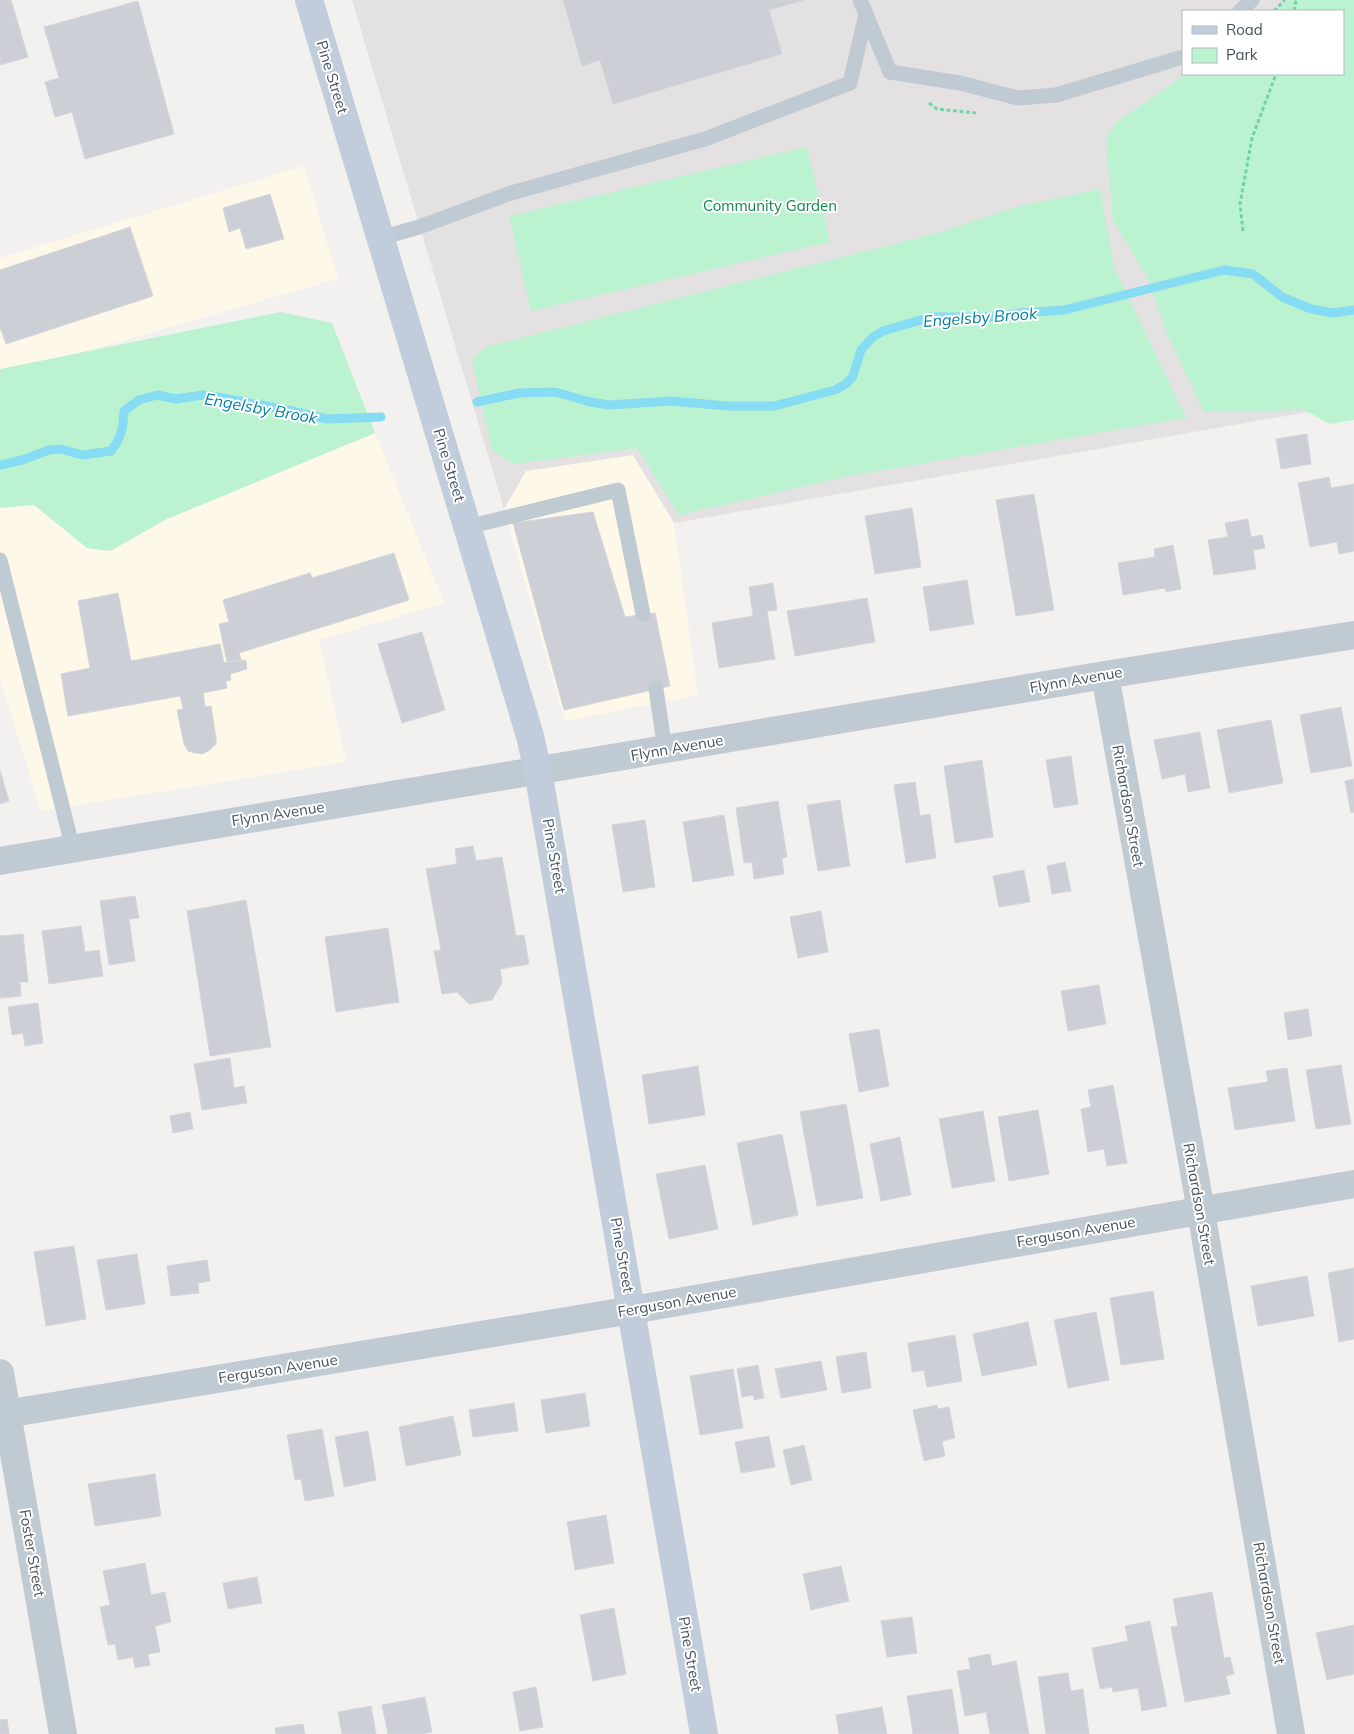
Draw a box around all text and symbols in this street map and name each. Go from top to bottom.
legend [1182,10,1344,75]
text: Road [1226,20,1263,39]
street label: Pine Street [312,38,353,116]
text: Park [1226,45,1258,64]
park label: Community Garden [703,196,837,215]
water label: Engelsby Brook [922,303,1038,331]
water label: Engelsby Brook [203,388,320,428]
street label: Pine Street [429,426,470,504]
street label: Flynn Avenue [1028,662,1124,697]
street label: Flynn Avenue [629,730,725,765]
street label: Richardson Street [1108,743,1149,868]
street label: Flynn Avenue [230,797,326,830]
street label: Pine Street [539,817,570,895]
street label: Richardson Street [1179,1141,1220,1266]
street label: Ferguson Avenue [1015,1212,1137,1251]
street label: Pine Street [607,1216,638,1294]
street label: Ferguson Avenue [616,1282,738,1321]
street label: Ferguson Avenue [217,1350,339,1387]
street label: Foster Street [15,1508,50,1598]
street label: Richardson Street [1249,1540,1290,1665]
street label: Pine Street [675,1615,706,1693]

